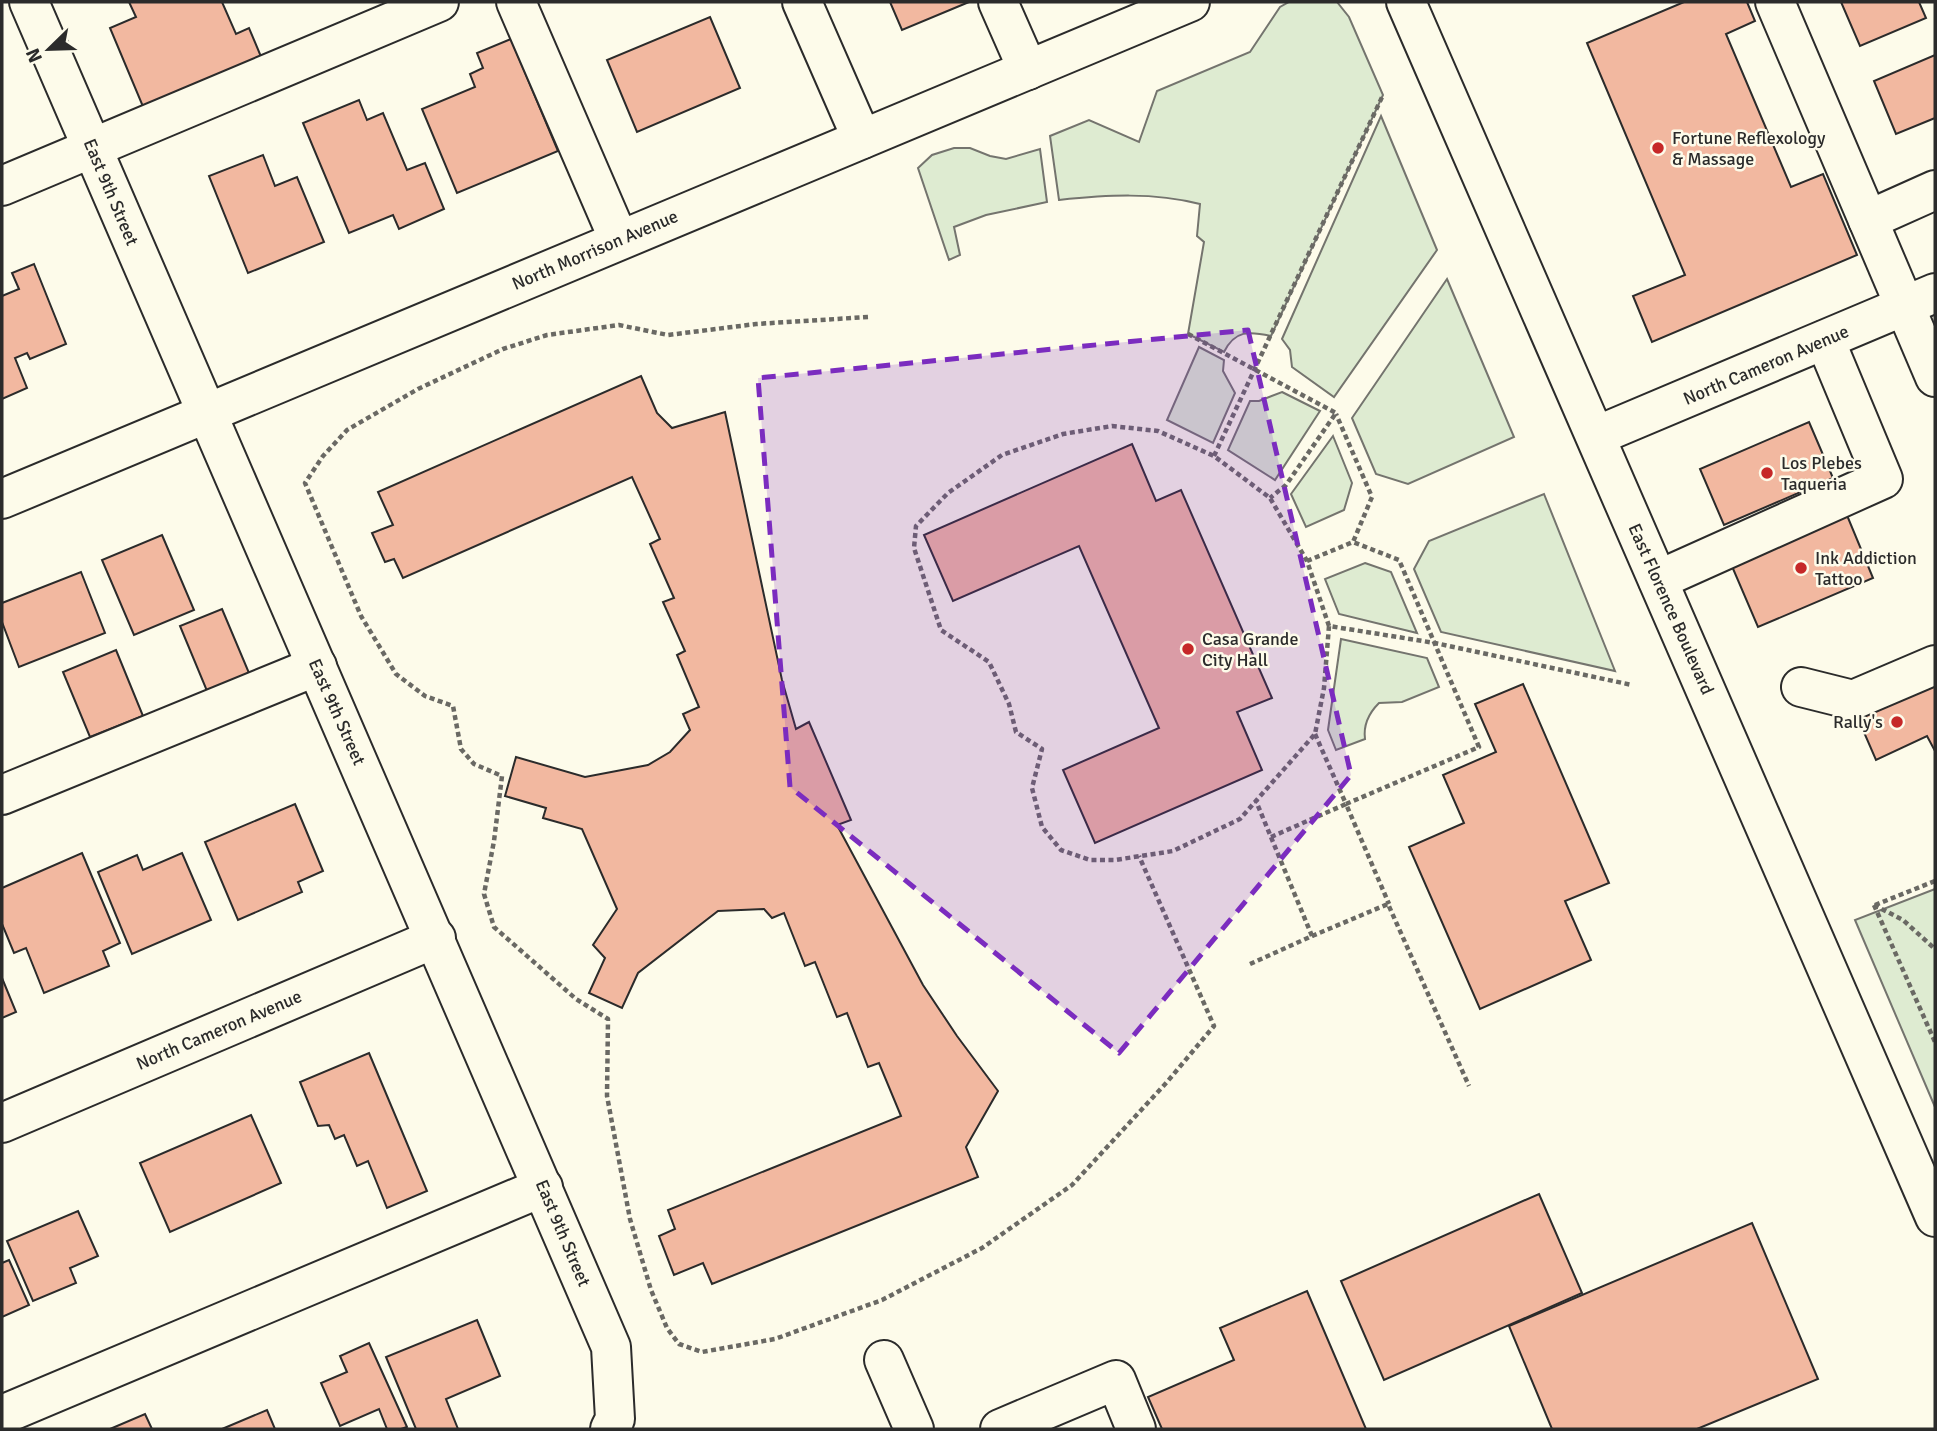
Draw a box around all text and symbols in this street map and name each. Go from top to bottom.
north arrow [14,14,84,84]
text: N [21,44,48,66]
place label: Fortune Reflexology & Massage [1672,127,1826,170]
street label: East 9th Street [79,135,143,249]
marker: Fortune Reflexology & Massage [1650,140,1666,156]
street label: North Morrison Avenue [509,205,681,295]
street label: North Cameron Avenue [1680,320,1852,410]
place label: Los Plebes Taqueria [1781,452,1862,495]
marker: Los Plebes Taqueria [1759,465,1775,481]
street label: East Florence Boulevard [1623,520,1719,698]
place label: Ink Addiction Tattoo [1815,547,1917,590]
marker: Ink Addiction Tattoo [1793,560,1809,576]
place label: Casa Grande City Hall [1202,628,1298,671]
marker: Casa Grande City Hall [1180,641,1196,657]
street label: East 9th Street [304,655,370,769]
place label: Rally's [1833,711,1883,733]
marker: Rally's [1889,714,1905,730]
street label: North Cameron Avenue [133,985,305,1075]
street label: East 9th Street [531,1176,595,1290]

